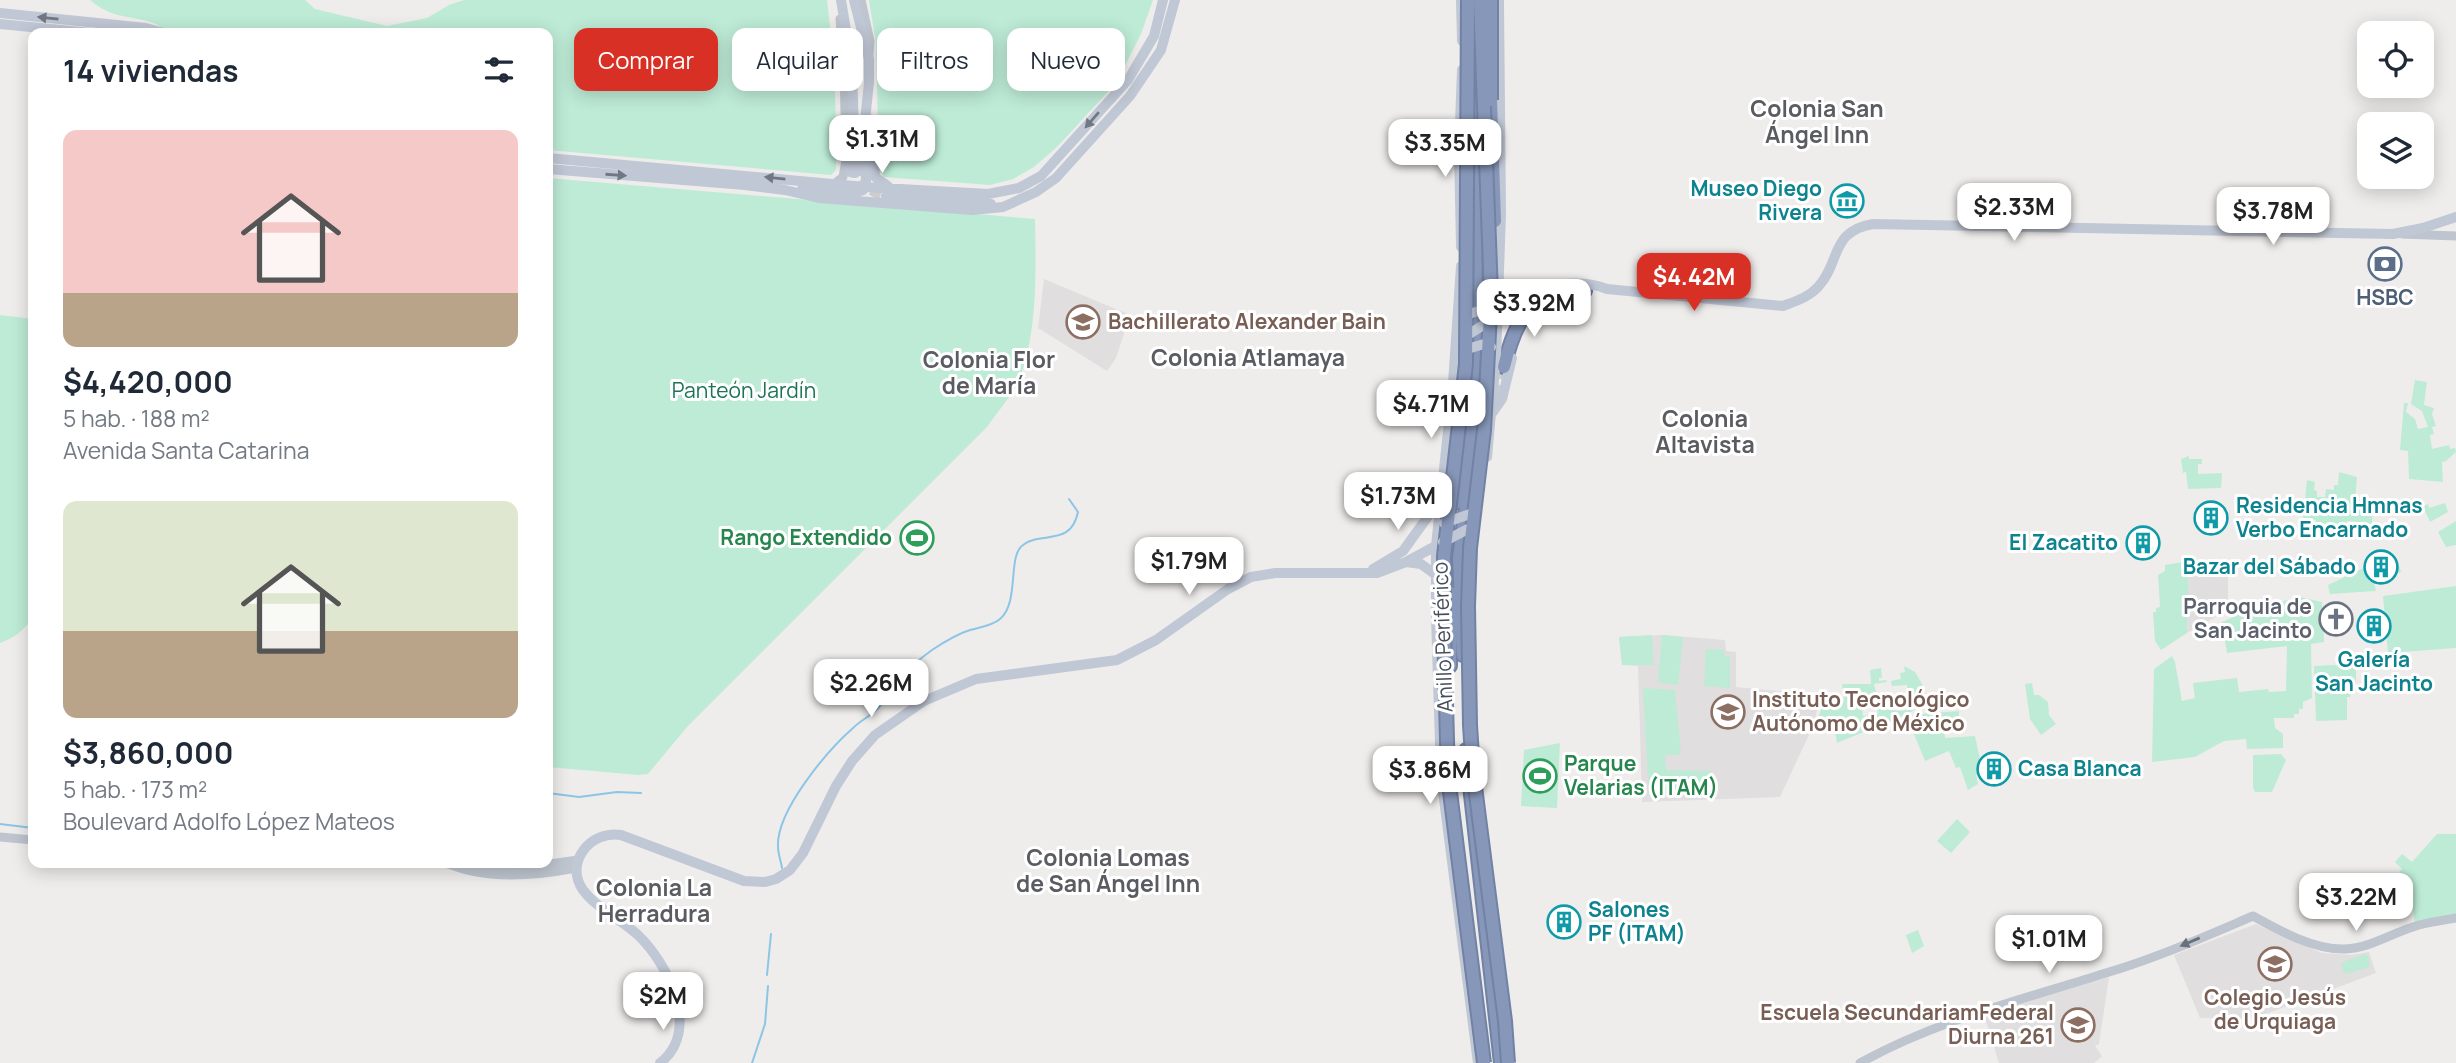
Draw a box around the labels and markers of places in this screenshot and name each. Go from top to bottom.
pin: $1.31M [825,116,939,175]
pin: $3.35M [1388,120,1502,179]
place label: Museo Diego Rivera [1691,174,1822,226]
museum icon: Museo Diego Rivera [1828,182,1866,220]
pin: $2.33M [1957,184,2071,243]
pin: $3.78M [2216,188,2330,247]
bank icon: HSBC [2366,245,2404,283]
pin: $4.42M [1637,254,1751,313]
pin: $3.92M [1477,280,1591,339]
place label: HSBC [2356,283,2414,311]
school or university icon: Bachillerato Alexander Bain [1064,303,1102,341]
place label: Bachillerato Alexander Bain [1108,307,1386,335]
pin: $4.71M [1374,380,1488,440]
pin: $1.73M [1341,472,1455,532]
place label: Residencia Hmnas Verbo Encarnado [2236,491,2423,543]
building icon: Residencia Hmnas Verbo Encarnado [2192,499,2230,537]
sports icon: Rango Extendido [898,519,936,557]
place label: Rango Extendido [720,523,892,551]
building icon: El Zacatito [2124,524,2162,562]
place label: El Zacatito [2009,528,2118,556]
pin: $1.79M [1132,538,1246,597]
building icon: Bazar del Sábado [2362,548,2400,586]
place label: Bazar del Sábado [2183,552,2356,580]
place label: Parroquia de San Jacinto [2183,592,2312,644]
church icon: Parroquia de San Jacinto [2317,600,2355,638]
building icon: Galería San Jacinto [2355,607,2393,645]
place label: Galería San Jacinto [2315,645,2433,697]
pin: $2.26M [814,660,928,719]
place label: Instituto Tecnológico Autónomo de México [1752,685,1969,737]
school or university icon: Instituto Tecnológico Autónomo de México [1709,693,1747,731]
pin: $3.86M [1373,746,1487,806]
place label: Parque Velarias (ITAM) [1564,749,1718,801]
building icon: Casa Blanca [1975,750,2013,788]
place label: Casa Blanca [2018,754,2141,782]
sports icon: Parque Velarias (ITAM) [1521,757,1559,795]
pin: $3.22M [2299,874,2413,933]
place label: Salones PF (ITAM) [1588,895,1686,947]
building icon: Salones PF (ITAM) [1545,903,1583,941]
pin: $1.01M [1992,916,2106,975]
school or university icon: Colegio Jesús de Urquiaga [2256,945,2294,983]
pin: $2M [629,972,697,1032]
place label: Colegio Jesús de Urquiaga [2204,983,2346,1035]
place label: Escuela SecundariamFederal Diurna 261 [1760,998,2054,1050]
school or university icon: Escuela SecundariamFederal Diurna 261 [2059,1006,2097,1044]

